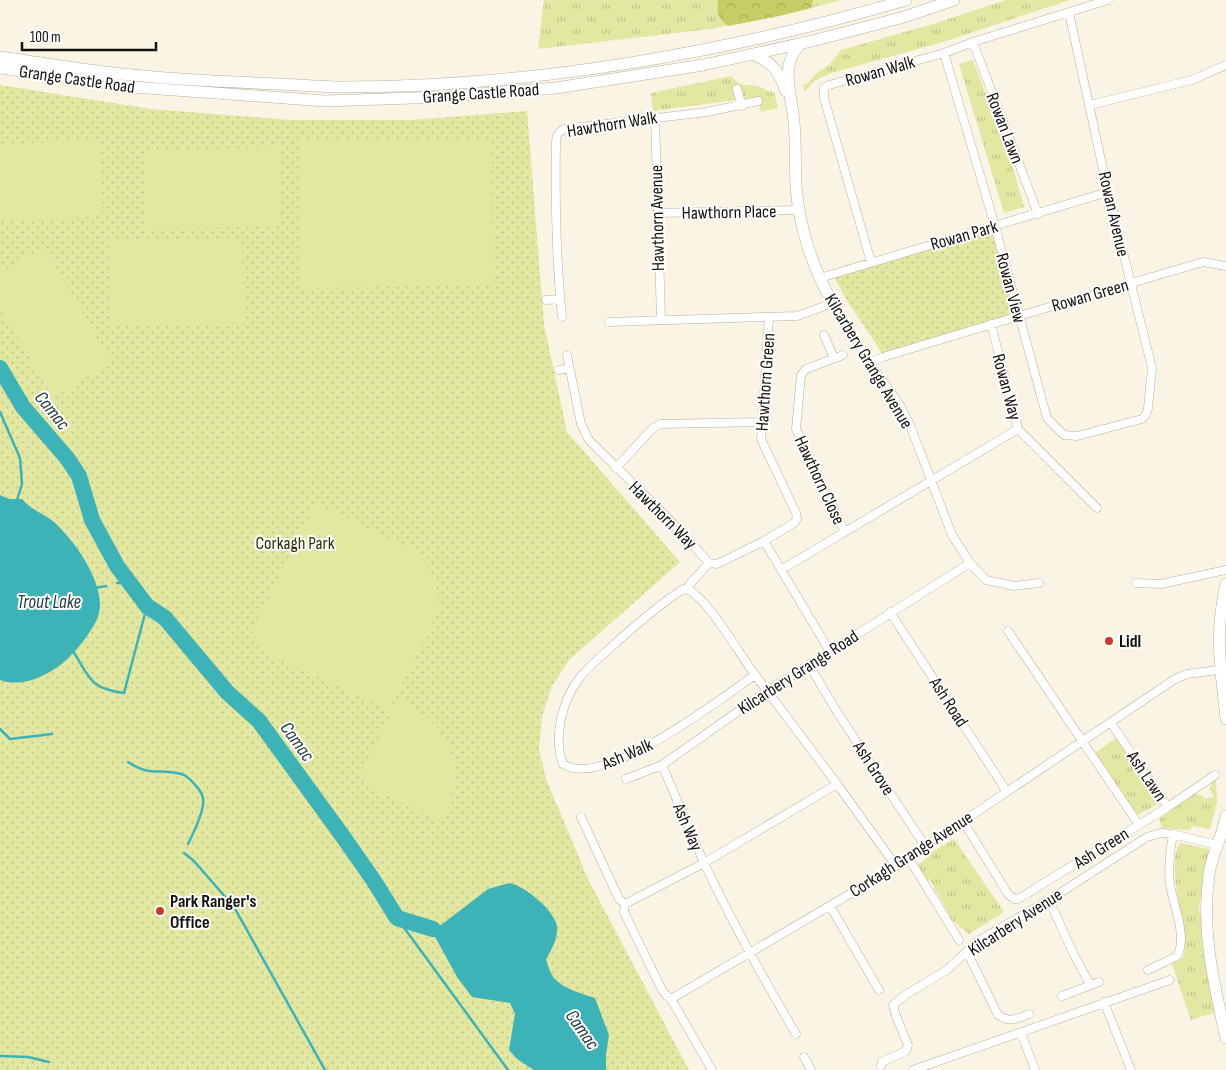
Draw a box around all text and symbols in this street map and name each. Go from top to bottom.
scale bar [22,20,156,52]
text: 100 m [30,28,61,47]
street label: Rowan Walk [843,52,917,91]
street label: Grange Castle Road [18,61,136,98]
street label: Grange Castle Road [422,79,540,108]
street label: Rowan Lawn [981,90,1028,167]
street label: Hawthorn Walk [566,107,659,142]
street label: Hawthorn Avenue [646,165,669,271]
street label: Rowan Avenue [1094,169,1134,259]
street label: Hawthorn Place [681,201,777,224]
street label: Rowan Park [928,216,1000,255]
street label: Rowan View [991,251,1030,325]
street label: Rowan Green [1049,275,1131,316]
street label: Kilcarbery Grange Avenue [820,290,917,432]
street label: Hawthorn Green [752,332,779,432]
street label: Rowan Way [988,352,1025,423]
water label: Camac [29,387,75,436]
street label: Hawthorn Close [790,432,849,528]
street label: Hawthorn Way [624,477,701,554]
park label: Corkagh Park [255,533,335,554]
water label: Trout Lake [17,591,82,614]
street label: Kilcarbery Grange Road [734,626,862,719]
place label: Lidl [1119,631,1141,652]
marker: Lidl [1103,635,1115,647]
street label: Ash Road [924,673,972,731]
water label: Camac [275,717,319,767]
street label: Ash Walk [598,734,656,775]
street label: Ash Grove [848,737,899,799]
street label: Ash Lawn [1122,746,1171,805]
street label: Ash Way [668,799,707,854]
street label: Corkagh Grange Avenue [846,807,977,902]
street label: Ash Green [1069,823,1133,874]
street label: Kilcarbery Avenue [964,884,1066,961]
place label: Park Ranger's Office [170,891,256,933]
marker: Park Ranger's Office [154,905,166,917]
water label: Camac [560,1005,604,1055]

